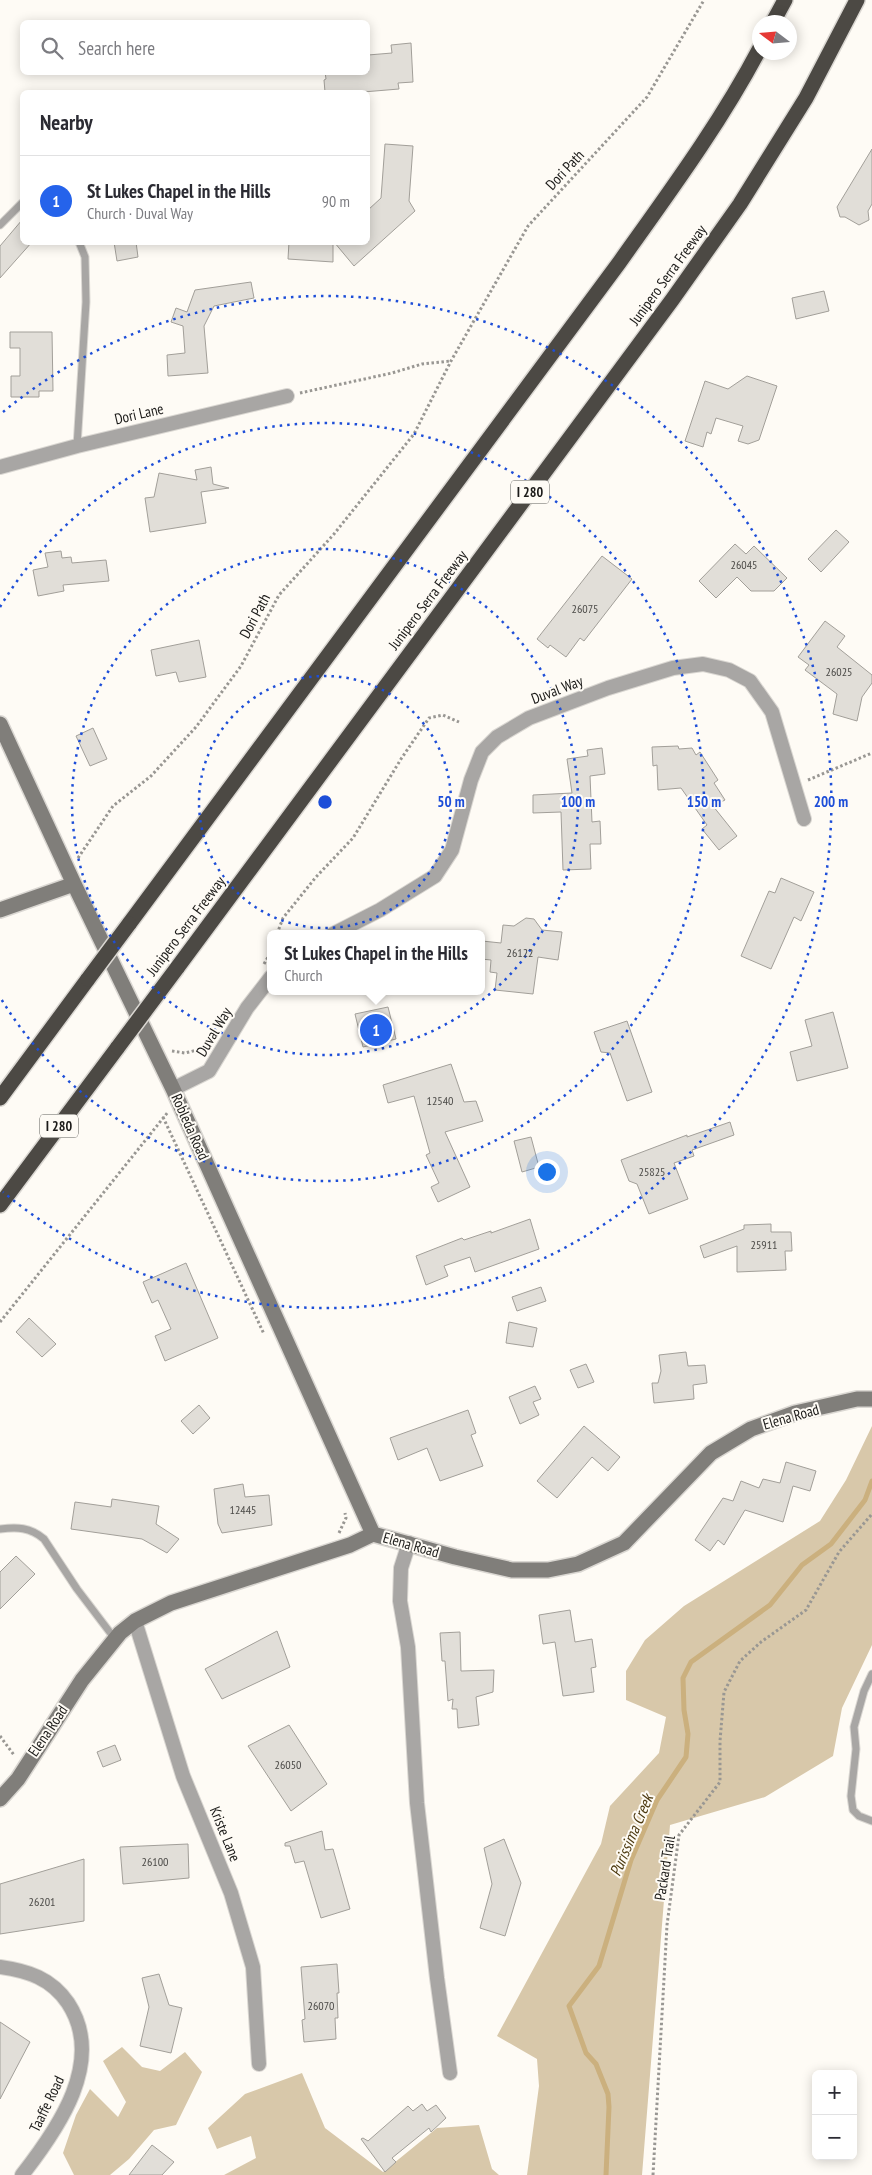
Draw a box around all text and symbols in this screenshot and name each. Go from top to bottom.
north arrow [752,15,797,60]
search box [20,20,370,75]
icon: search [38,34,66,62]
text: Search here [78,36,155,60]
text: Nearby [40,109,93,136]
street label: Dori Path [541,146,588,194]
text: St Lukes Chapel in the Hills [87,179,271,203]
text: 1 [52,191,60,211]
text: 90 m [322,191,350,211]
text: Church · Duval Way [87,203,193,223]
street label: Junipero Serra Freeway [624,221,711,329]
street label: Dori Lane [113,399,165,428]
road number: I 280 [511,481,549,504]
street label: Junipero Serra Freeway [383,546,471,654]
house number: 26045 [730,557,758,572]
street label: Dori Path [235,590,274,641]
house number: 26075 [571,601,599,616]
house number: 26025 [825,664,853,679]
street label: Duval Way [528,671,586,708]
text: 50 m [437,792,465,811]
text: 100 m [561,792,595,811]
text: 150 m [687,792,721,811]
text: 200 m [814,792,848,811]
centre of rings [316,793,334,811]
street label: Junipero Serra Freeway [141,872,229,980]
popup [267,930,485,995]
text: St Lukes Chapel in the Hills [284,941,468,965]
house number: 26122 [506,945,534,960]
text: Church [284,965,323,985]
street label: Duval Way [192,1003,236,1060]
pin: 1 [360,1011,392,1049]
street label: Robleda Road [167,1091,213,1163]
house number: 12540 [426,1093,454,1108]
road number: I 280 [40,1114,78,1138]
your location [534,1159,560,1185]
house number: 25825 [638,1164,666,1179]
house number: 25911 [750,1237,778,1252]
street label: Elena Road [761,1399,821,1434]
house number: 12445 [229,1502,257,1517]
street label: Elena Road [381,1527,441,1562]
street label: Elena Road [24,1702,72,1760]
house number: 26050 [274,1757,302,1772]
water label: Purissima Creek [605,1789,658,1879]
street label: Kriste Lane [206,1804,245,1864]
street label: Packard Trail [650,1834,679,1902]
house number: 26100 [141,1854,169,1869]
house number: 26201 [28,1894,56,1909]
house number: 26070 [307,1998,335,2013]
map controls [812,2070,857,2160]
button: + [812,2070,857,2115]
street label: Taaffe Road [25,2073,68,2135]
button: − [812,2115,857,2160]

